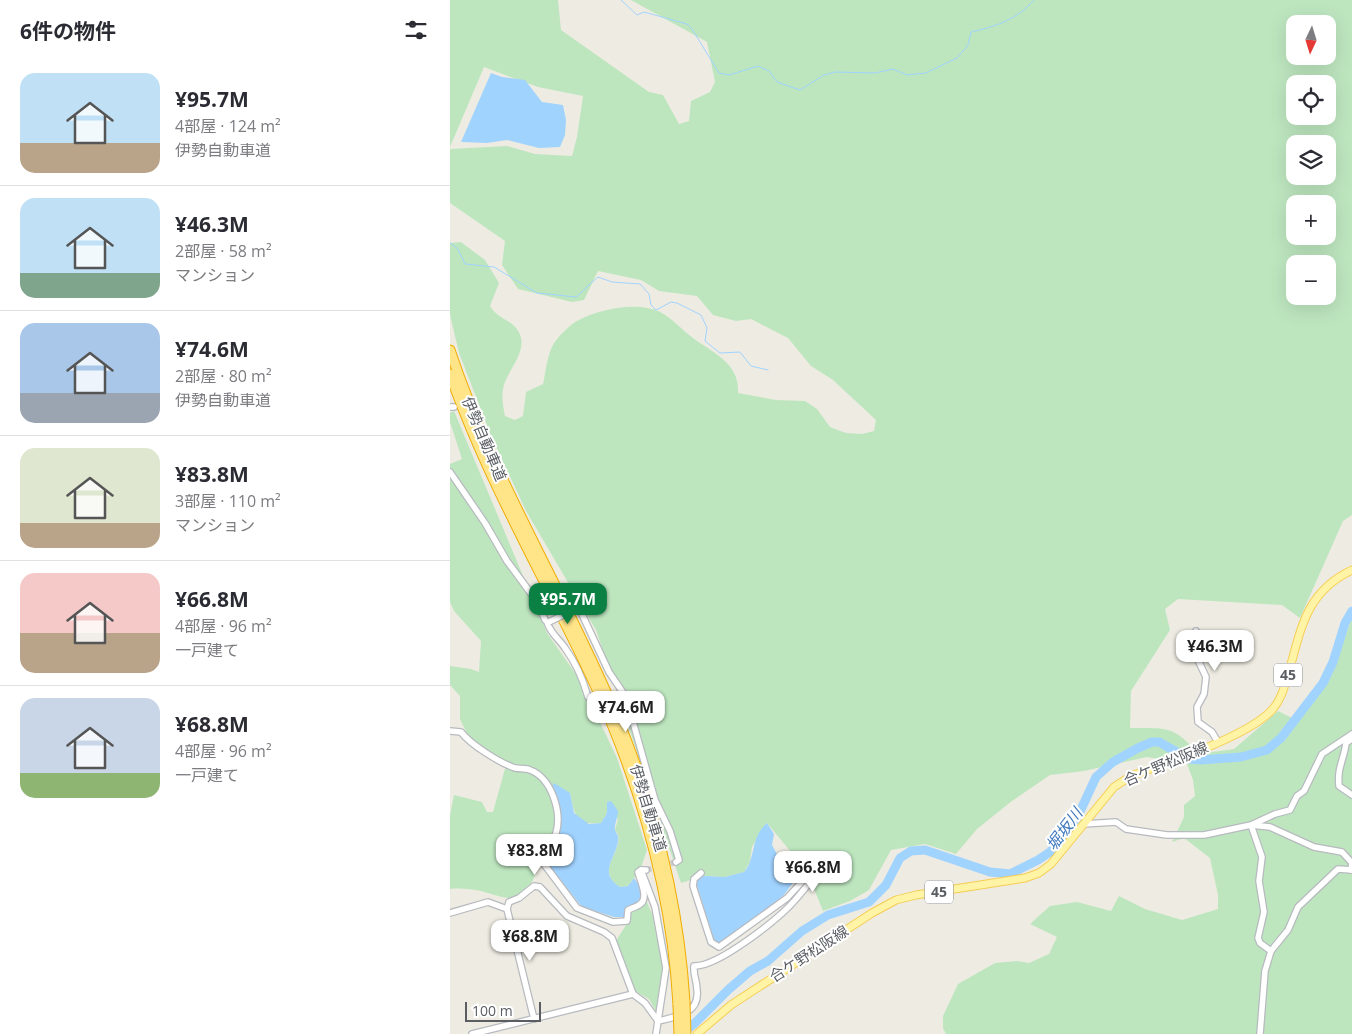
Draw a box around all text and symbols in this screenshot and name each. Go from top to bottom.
north arrow [1286,15,1336,65]
map controls [1286,15,1336,305]
icon: filters [402,16,430,44]
text: 6件の物件 [20,17,116,45]
button: locate [1286,75,1336,125]
text: ¥95.7M [175,85,249,113]
icon: home [60,93,120,153]
text: 4部屋 · 124 m² [175,115,281,137]
button: layers [1286,135,1336,185]
text: 伊勢自動車道 [175,139,271,161]
button: + [1286,195,1336,245]
text: ¥46.3M [175,210,249,238]
icon: home [60,218,120,278]
text: 2部屋 · 58 m² [175,240,272,262]
button: − [1286,255,1336,305]
text: マンション [175,264,255,286]
text: ¥74.6M [175,335,249,363]
icon: home [60,343,120,403]
text: 2部屋 · 80 m² [175,365,272,387]
text: 伊勢自動車道 [175,389,271,411]
street label: 伊勢自動車道 [458,393,512,484]
text: ¥83.8M [175,460,249,488]
icon: home [60,468,120,528]
text: 3部屋 · 110 m² [175,490,281,512]
text: マンション [175,514,255,536]
pin: ¥95.7M [527,582,609,625]
text: ¥66.8M [175,585,249,613]
text: ¥95.7M [540,588,596,610]
icon: home [60,593,120,653]
text: 4部屋 · 96 m² [175,615,272,637]
pin: ¥46.3M [1174,630,1256,672]
text: ¥46.3M [1187,635,1243,657]
text: 一戸建て [175,639,239,661]
road number: 45 [1274,664,1302,686]
pin: ¥74.6M [585,690,667,733]
text: ¥74.6M [598,696,654,718]
text: ¥68.8M [175,710,249,738]
icon: home [60,718,120,778]
street label: 合ケ野松阪線 [1120,736,1211,790]
text: 4部屋 · 96 m² [175,740,272,762]
street label: 伊勢自動車道 [626,762,672,854]
text: 一戸建て [175,764,239,786]
water label: 堀坂川 [1041,802,1088,855]
pin: ¥83.8M [494,834,576,876]
text: ¥83.8M [507,839,563,861]
pin: ¥66.8M [772,850,854,893]
text: ¥66.8M [785,856,841,878]
road number: 45 [925,880,953,904]
pin: ¥68.8M [489,920,571,962]
street label: 合ケ野松阪線 [765,920,852,986]
text: ¥68.8M [502,925,558,947]
scale bar [465,999,541,1022]
text: 100 m [472,1001,513,1020]

